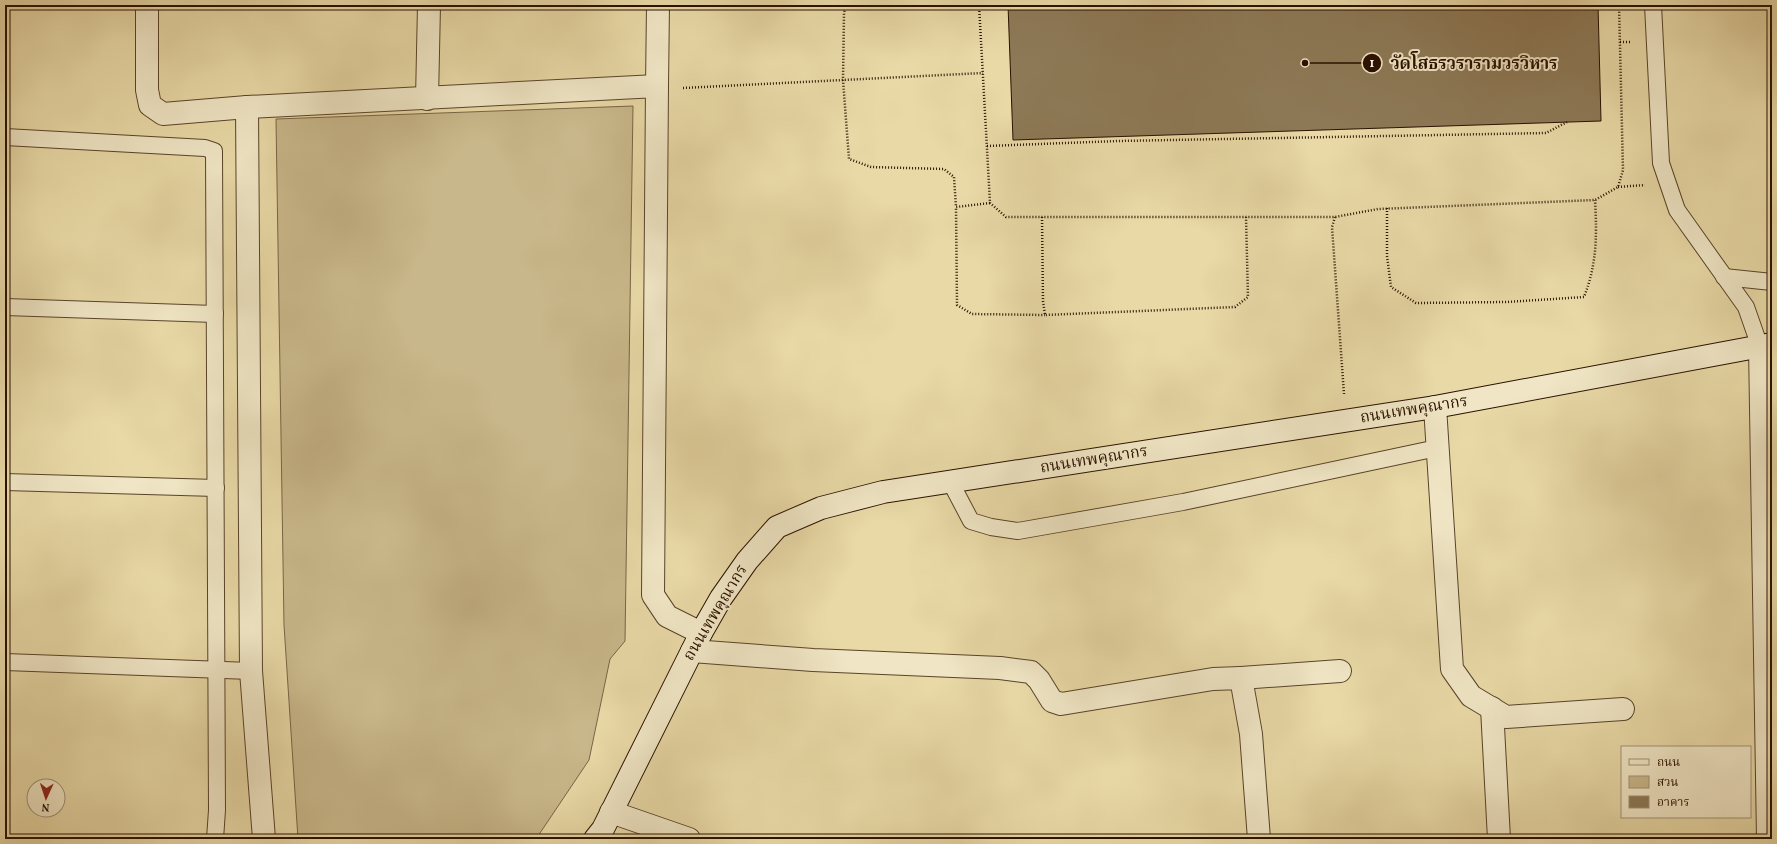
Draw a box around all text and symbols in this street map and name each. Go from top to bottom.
callout: วัดโสธรวรารามวรวิหาร [1362,48,1565,77]
text: วัดโสธรวรารามวรวิหาร [1390,51,1558,76]
text: 1 [1370,56,1375,72]
street label: ถนนเทพคุณากร [1359,391,1469,429]
street label: ถนนเทพคุณากร [1039,441,1149,479]
street label: ถนนเทพคุณากร [679,561,753,665]
legend [1621,746,1751,818]
text: ถนน [1657,755,1680,771]
text: สวน [1657,775,1679,791]
north arrow [26,778,66,818]
text: อาคาร [1657,795,1689,811]
text: N [41,799,50,814]

